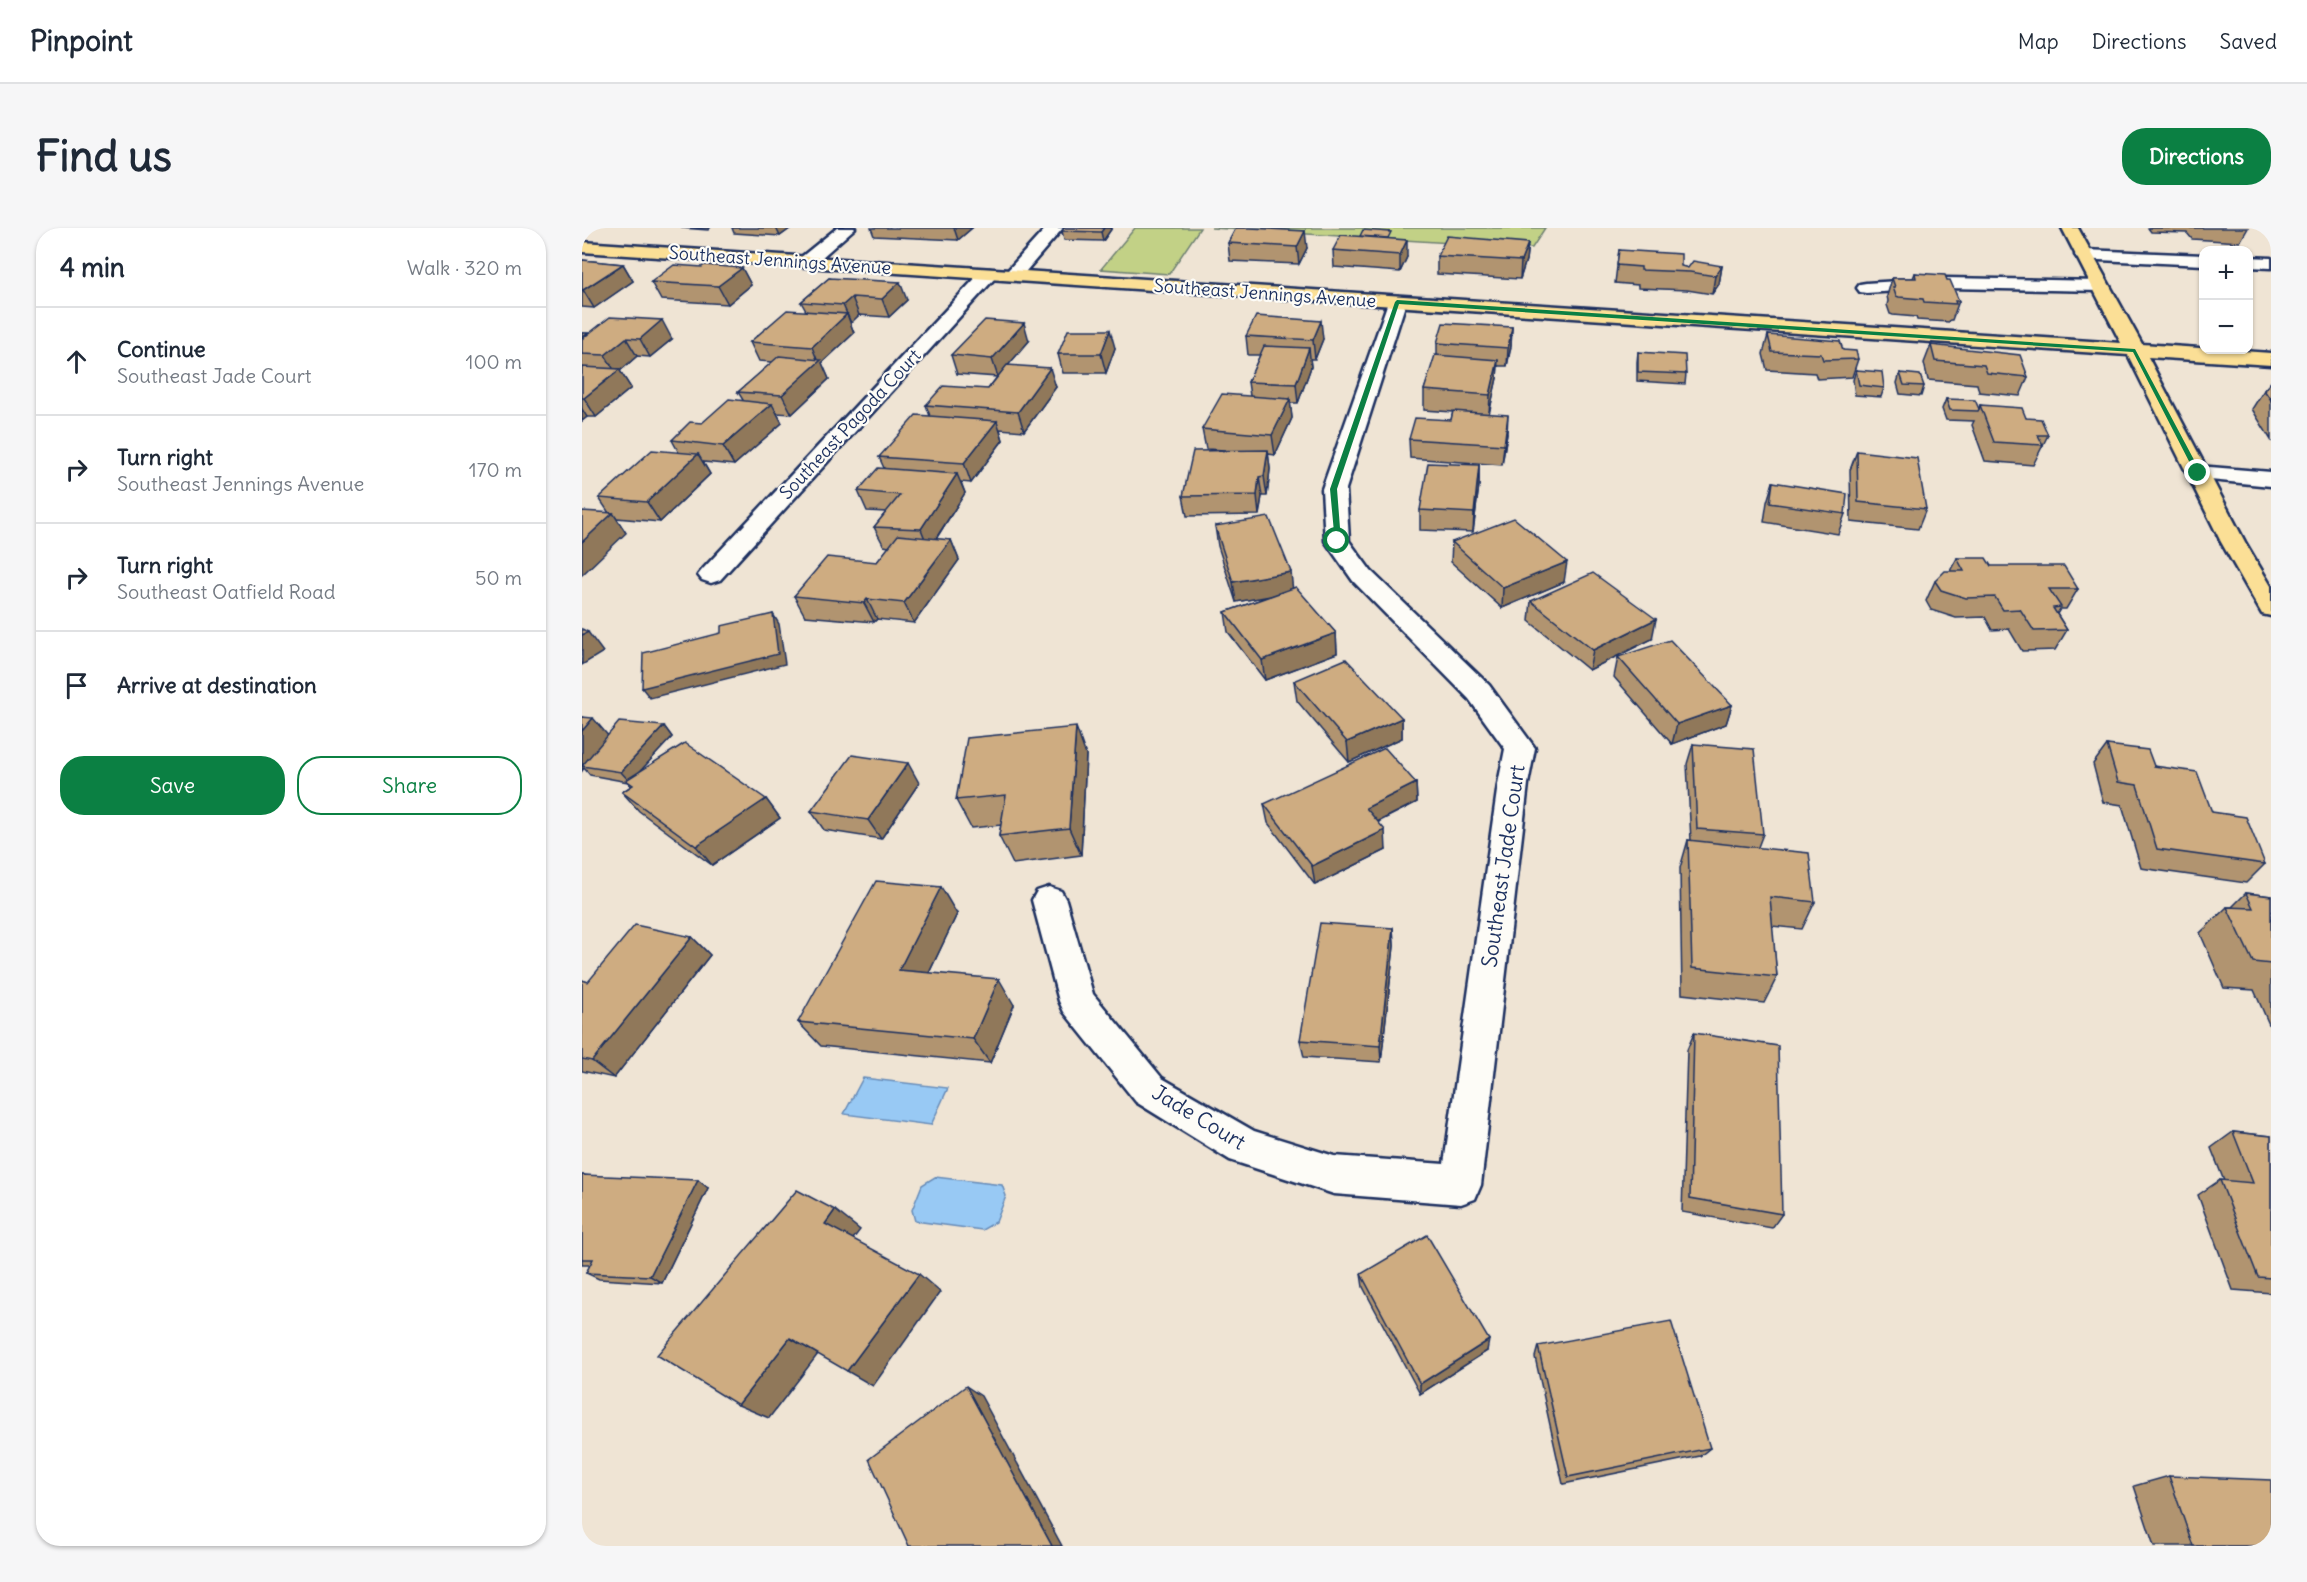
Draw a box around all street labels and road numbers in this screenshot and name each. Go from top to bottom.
street label: Southeast Jennings Avenue [668,241,892,279]
street label: Southeast Jennings Avenue [1153,274,1377,312]
street label: Southeast Pagoda Court [774,344,926,504]
street label: Southeast Jade Court [1475,763,1531,969]
street label: Jade Court [1147,1079,1251,1155]

